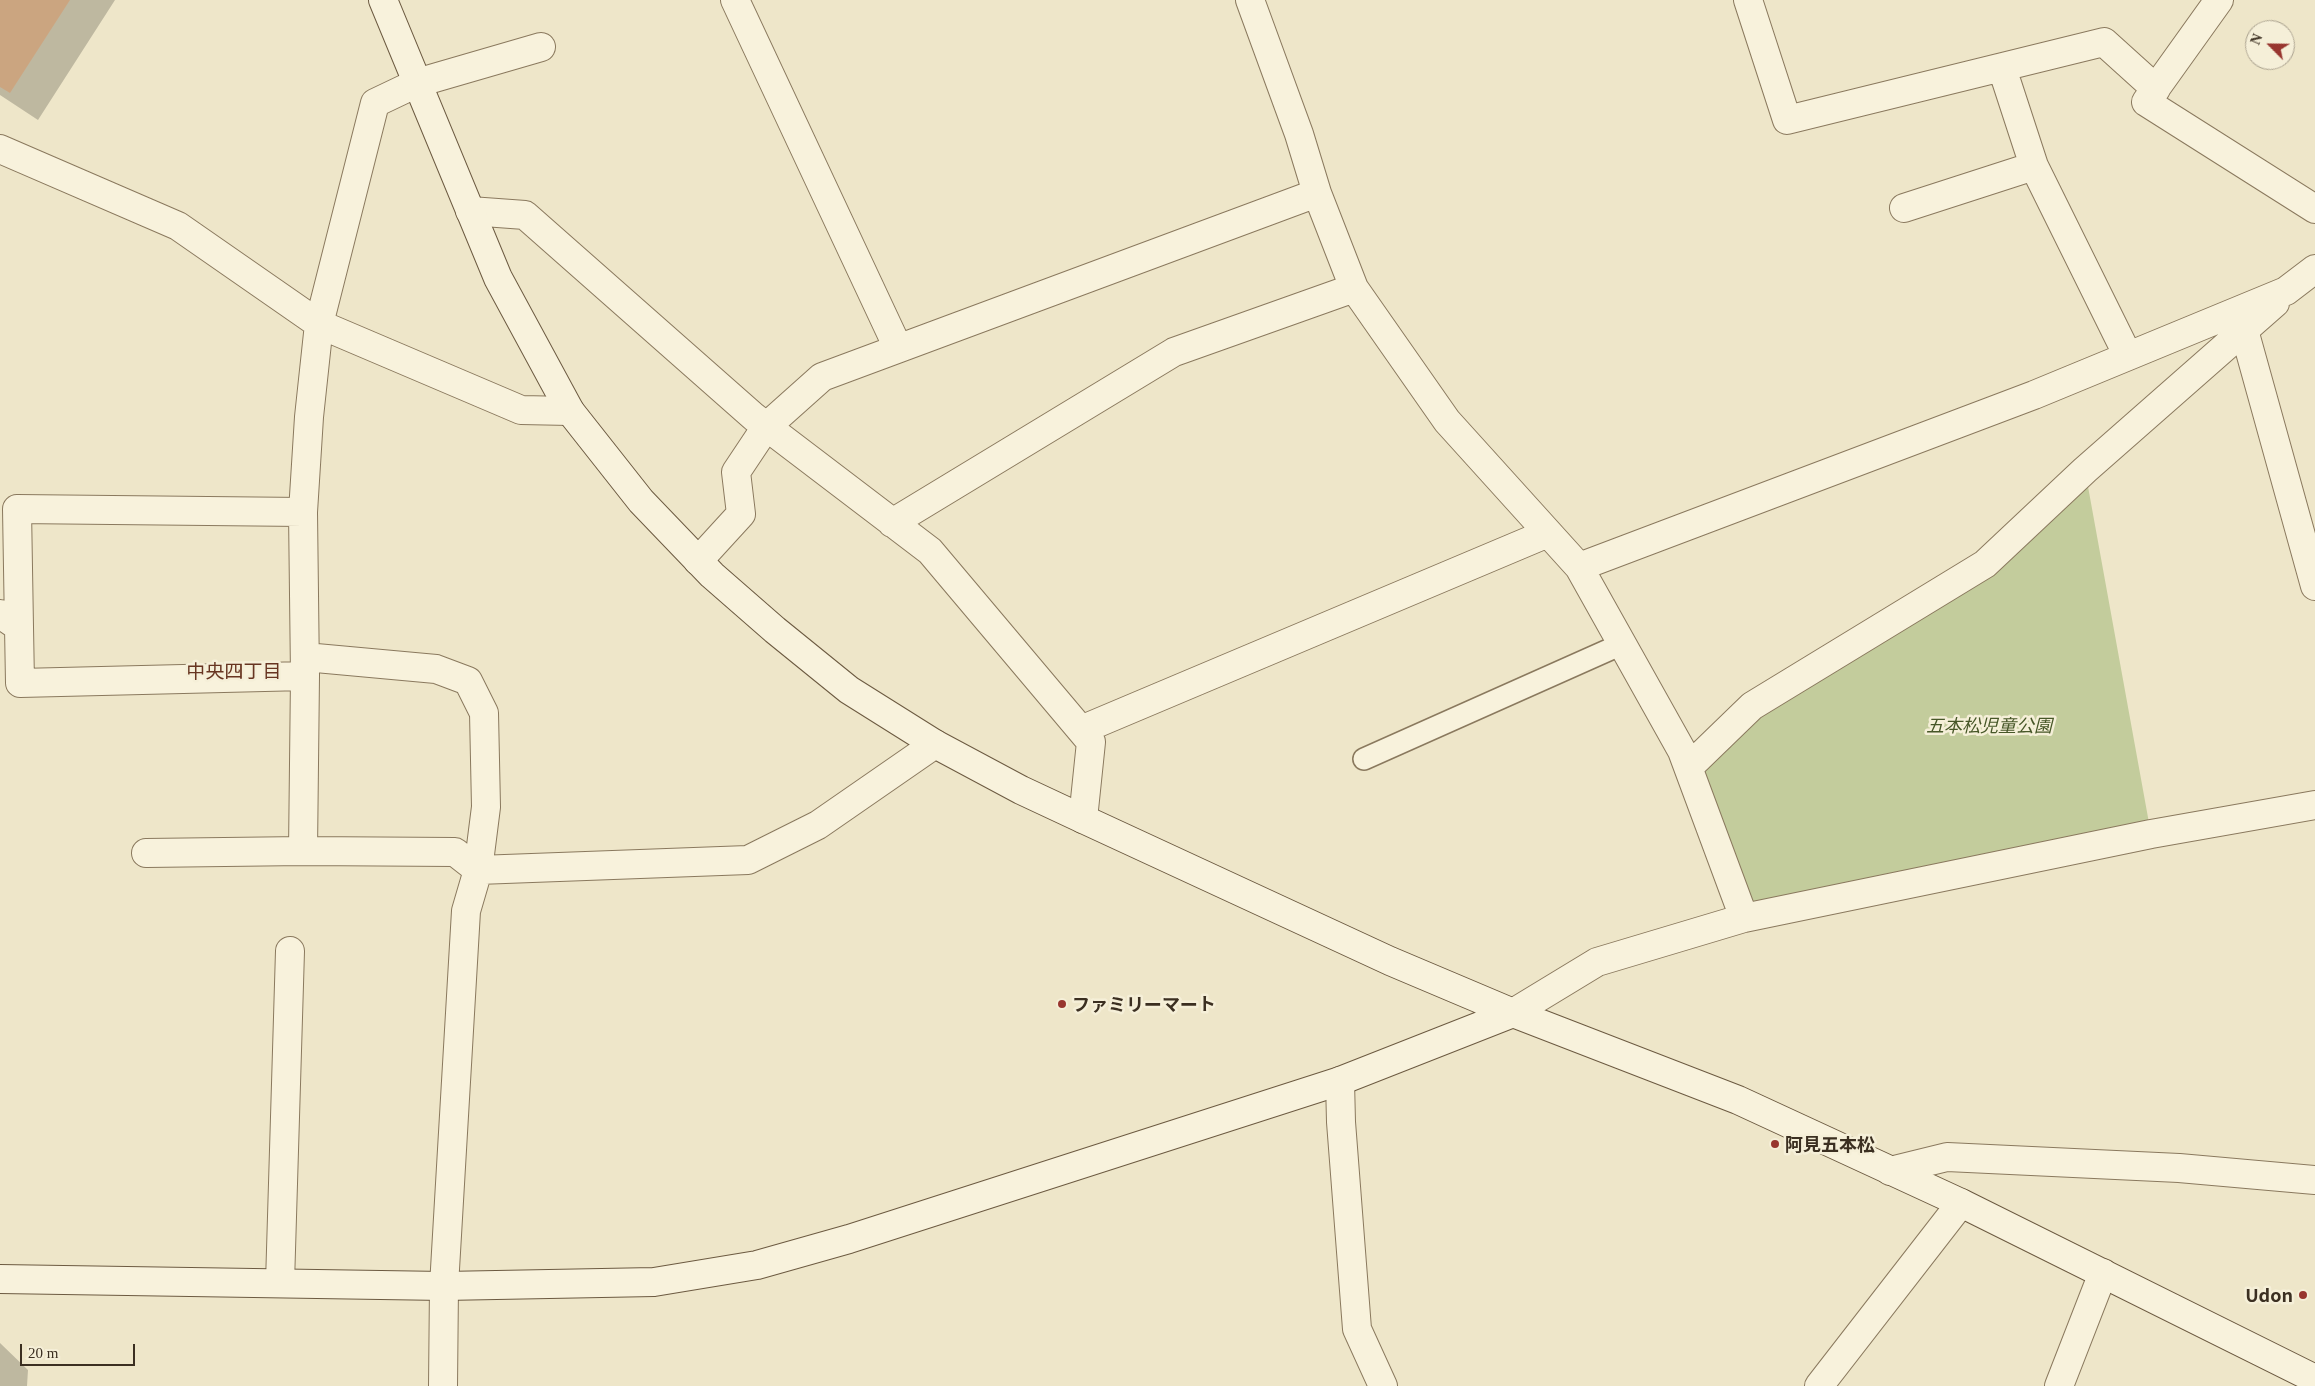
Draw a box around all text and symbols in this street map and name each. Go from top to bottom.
north arrow [2245,20,2295,70]
text: N [2248,32,2266,47]
district label: 中央四丁目 [187,660,281,682]
park label: 五本松児童公園 [1926,714,2052,736]
place label: ファミリーマート [1072,993,1216,1015]
marker: ファミリーマート [1056,998,1068,1010]
place label: 阿見五本松 [1785,1133,1875,1155]
marker: 阿見五本松 [1769,1138,1781,1150]
place label: Udon [2245,1284,2293,1306]
marker: Udon [2297,1289,2309,1301]
scale bar [22,1334,138,1366]
text: 20 m [28,1345,58,1361]

